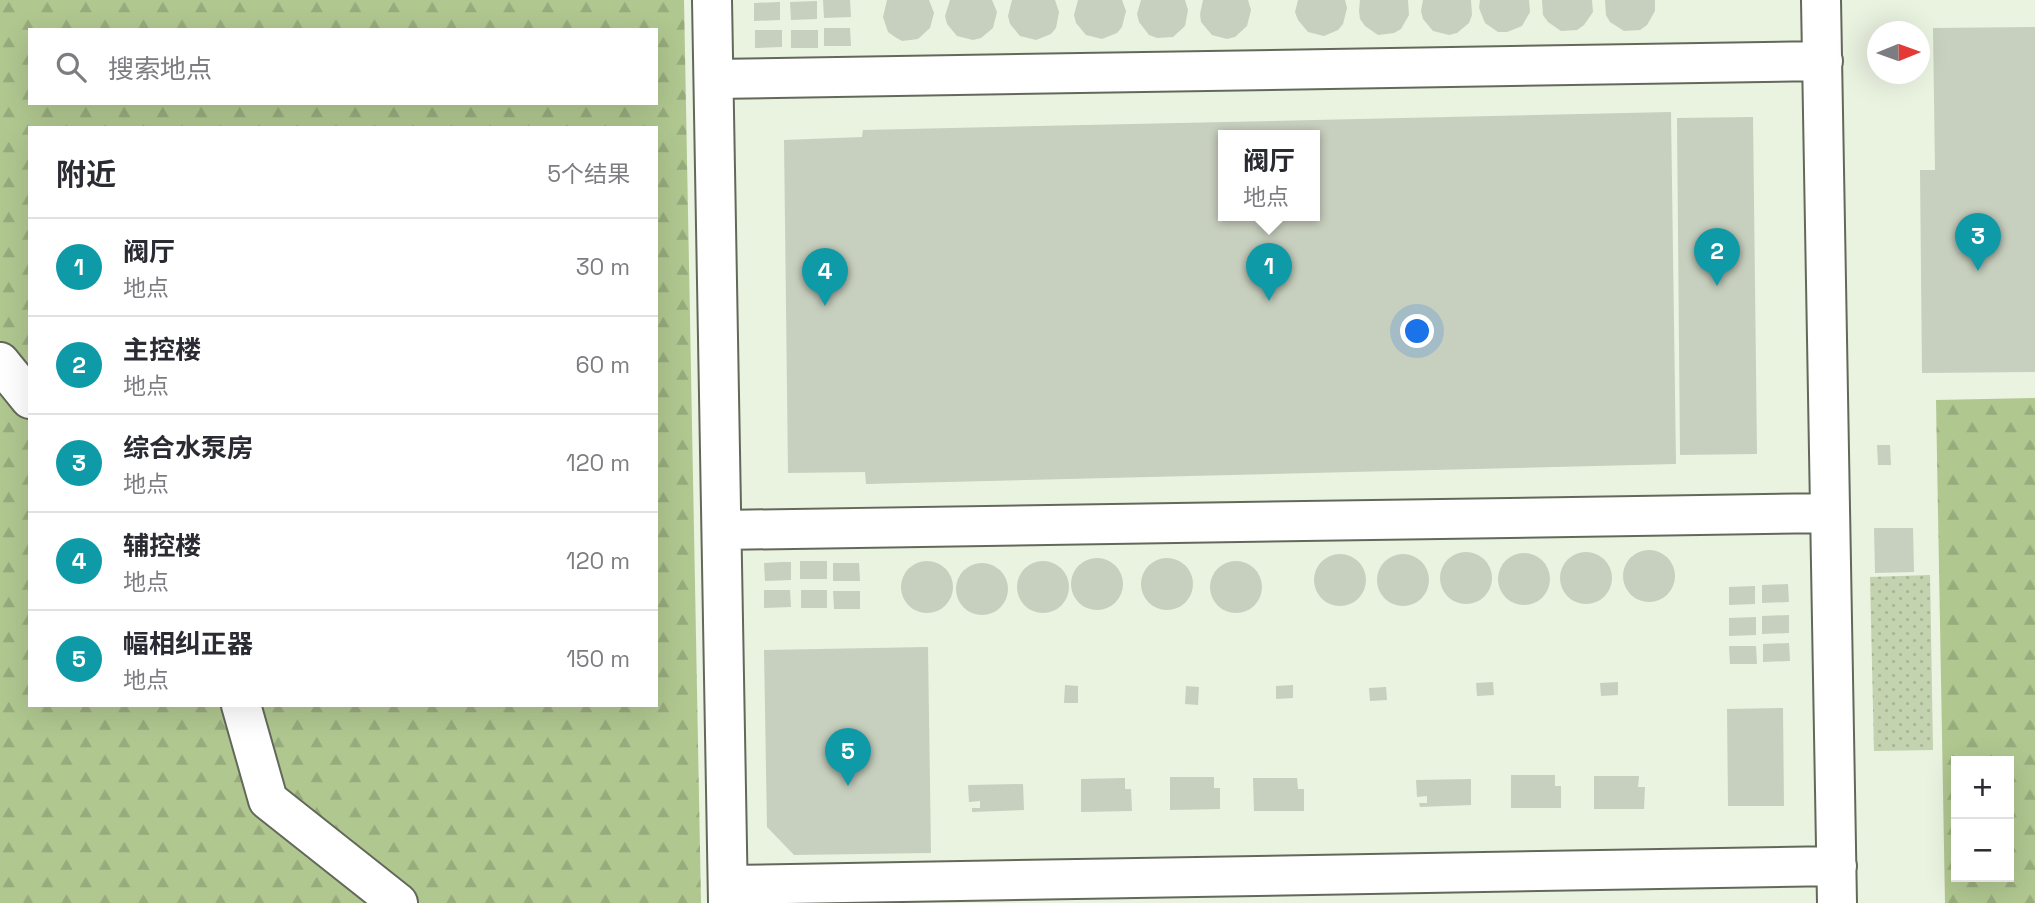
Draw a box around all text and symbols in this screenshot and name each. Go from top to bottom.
north arrow [1867,21,1930,84]
search box [28,28,658,105]
icon: search [52,48,90,86]
text: 搜索地点 [108,52,212,86]
popup [1218,130,1320,221]
text: 阀厅 [1243,144,1295,178]
text: 附近 [56,155,116,194]
text: 5个结果 [547,159,630,189]
text: 地点 [1243,182,1289,212]
pin: 3 [1955,213,2001,271]
pin: 2 [1694,228,1740,286]
text: 阀厅 [123,235,175,269]
pin: 1 [1246,243,1292,301]
pin: 4 [802,248,848,306]
text: 1 [74,252,84,282]
text: 30 m [576,252,630,282]
text: 地点 [123,273,169,303]
your location [1400,314,1434,348]
text: 主控楼 [123,333,201,367]
text: 2 [72,350,86,380]
text: 60 m [575,350,630,380]
text: 地点 [123,371,169,401]
text: 综合水泵房 [123,431,253,465]
text: 3 [72,448,86,478]
text: 120 m [566,448,630,478]
text: 地点 [123,469,169,499]
text: 辅控楼 [123,529,201,563]
text: 4 [72,546,86,576]
text: 120 m [566,546,630,576]
text: 地点 [123,567,169,597]
text: 幅相纠正器 [123,627,253,661]
text: 5 [72,644,86,674]
text: 150 m [566,644,630,674]
text: 地点 [123,665,169,695]
pin: 5 [825,728,871,786]
map controls [1951,756,2014,882]
button: + [1951,756,2014,819]
button: − [1951,819,2014,882]

